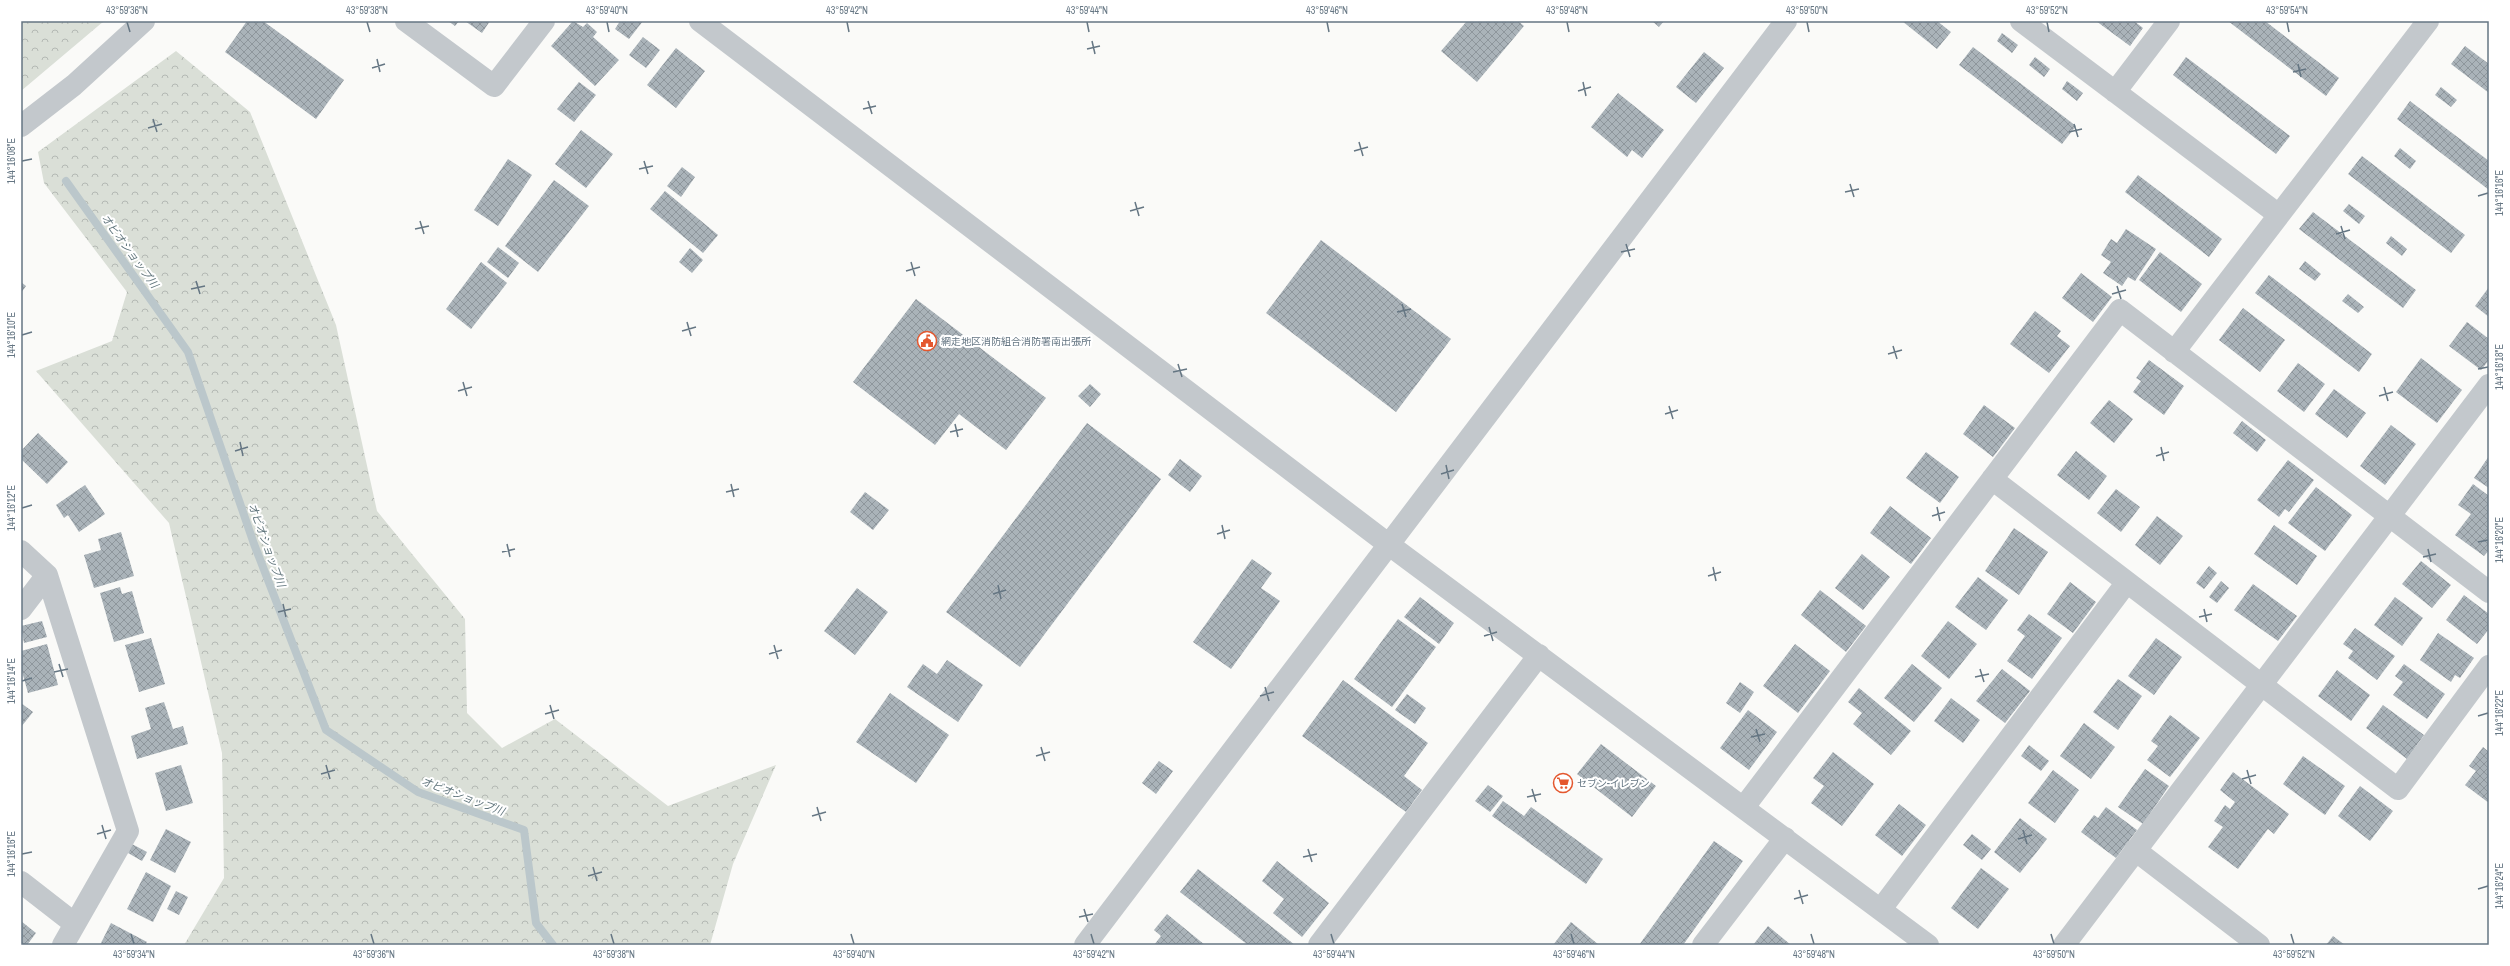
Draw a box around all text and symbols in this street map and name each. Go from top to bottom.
text: 43°59'36"N [106,4,148,17]
text: 43°59'38"N [346,4,388,17]
text: 43°59'40"N [586,4,628,17]
text: 43°59'42"N [826,4,868,17]
text: 43°59'44"N [1066,4,1108,17]
text: 43°59'46"N [1306,4,1348,17]
text: 43°59'48"N [1546,4,1588,17]
text: 43°59'50"N [1786,4,1828,17]
text: 43°59'52"N [2026,4,2068,17]
text: 43°59'54"N [2266,4,2308,17]
text: 144°16'08"E [5,138,18,184]
text: 144°16'16"E [2493,170,2506,216]
water label: オビオショップ川 [98,211,162,292]
text: 144°16'10"E [5,312,18,358]
public building icon: 網走地区消防組合消防署南出張所 [916,330,938,352]
place label: 網走地区消防組合消防署南出張所 [941,335,1091,348]
text: 144°16'18"E [2493,344,2506,390]
text: 144°16'12"E [5,485,18,531]
water label: オビオショップ川 [245,501,289,590]
text: 144°16'20"E [2493,517,2506,563]
text: 144°16'14"E [5,658,18,704]
text: 144°16'22"E [2493,690,2506,736]
supermarket icon: セブン-イレブン [1552,772,1574,794]
water label: オビオショップ川 [419,774,508,819]
place label: セブン-イレブン [1577,777,1650,790]
text: 144°16'16"E [5,831,18,877]
text: 144°16'24"E [2493,863,2506,909]
text: 43°59'34"N [113,948,155,961]
text: 43°59'36"N [353,948,395,961]
text: 43°59'38"N [593,948,635,961]
text: 43°59'40"N [833,948,875,961]
text: 43°59'42"N [1073,948,1115,961]
text: 43°59'44"N [1313,948,1355,961]
text: 43°59'46"N [1553,948,1595,961]
text: 43°59'48"N [1793,948,1835,961]
text: 43°59'50"N [2033,948,2075,961]
text: 43°59'52"N [2273,948,2315,961]

